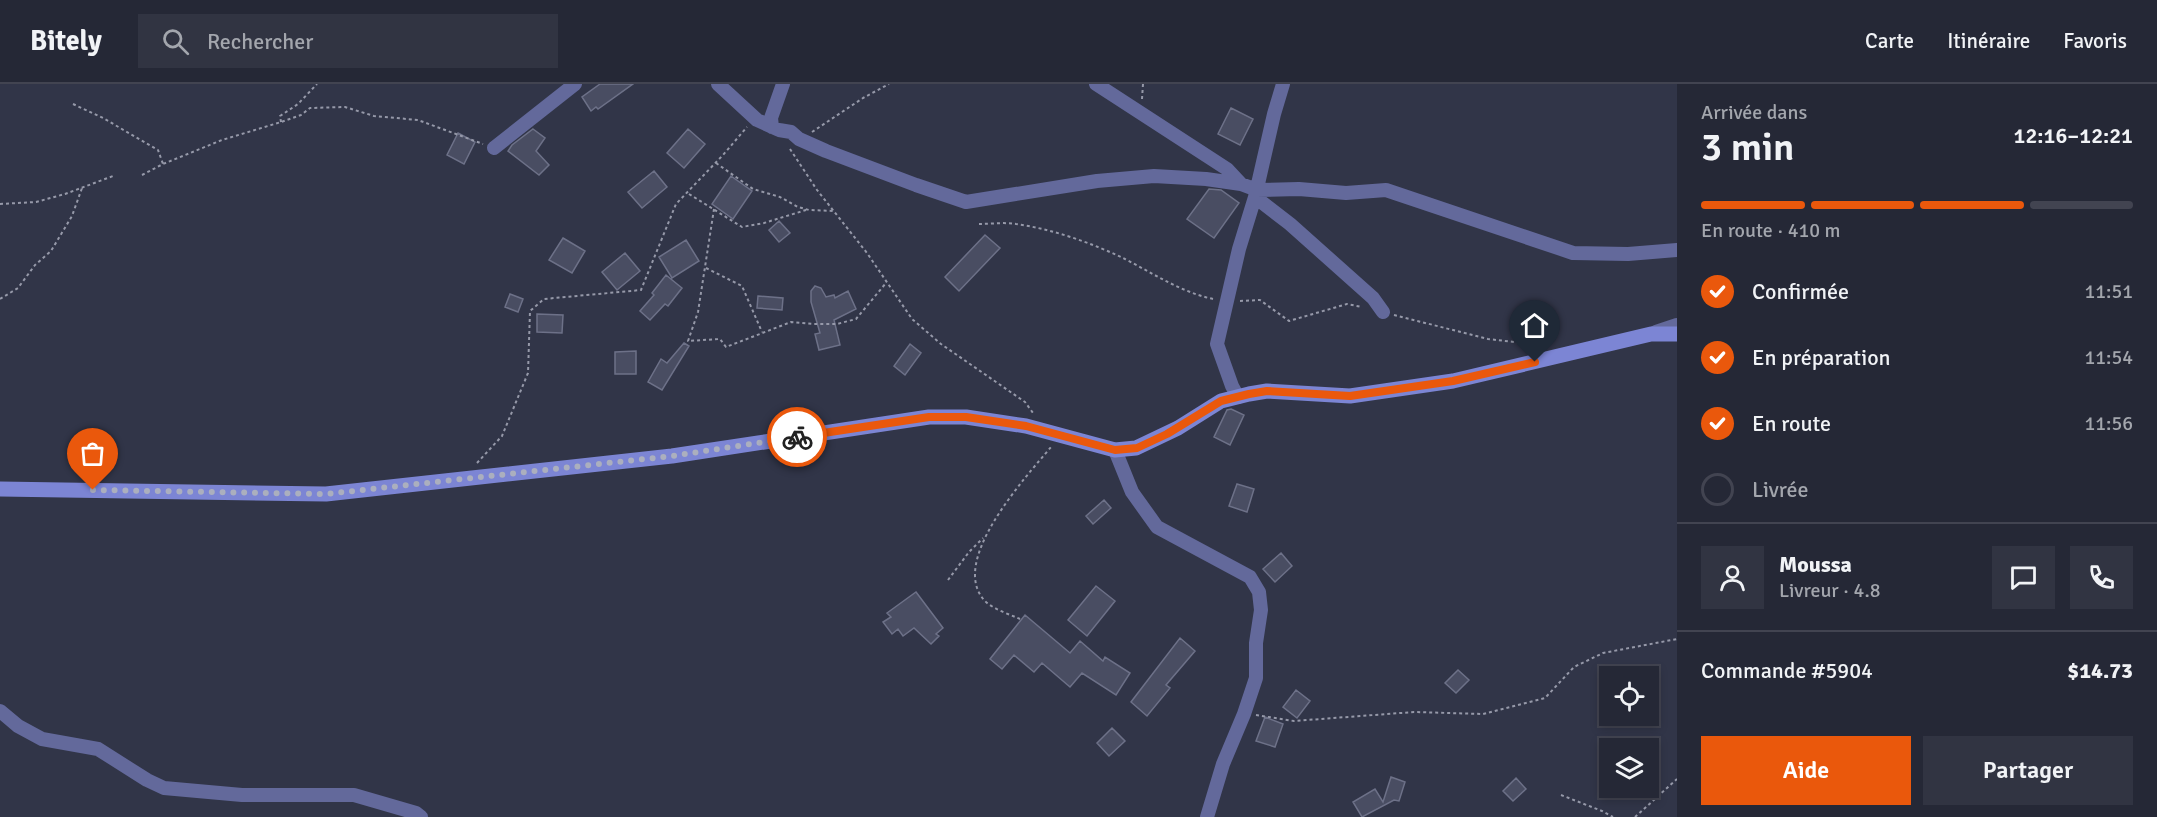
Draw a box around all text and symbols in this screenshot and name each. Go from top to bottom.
search box [138,14,558,68]
text: Bitely [30,24,102,58]
icon: search [159,25,192,58]
text: Rechercher [207,28,313,55]
text: Carte [1865,28,1914,54]
text: Itinéraire [1947,28,2030,54]
text: Favoris [2063,28,2127,54]
text: Arrivée dans [1701,100,1807,125]
text: 12:16–12:21 [2014,122,2133,149]
text: 3 min [1701,123,1794,171]
text: En route · 410 m [1701,218,1840,243]
icon: check [1701,275,1734,308]
text: Confirmée [1752,278,1849,305]
text: 11:51 [2084,279,2133,304]
pin [1509,300,1560,362]
icon: home [1518,309,1551,342]
icon: check [1701,341,1734,374]
text: En préparation [1752,344,1891,371]
text: 11:54 [2084,345,2133,370]
courier [767,407,827,467]
icon: check [1701,407,1734,440]
text: En route [1752,410,1831,437]
text: 11:56 [2084,411,2133,436]
icon: bike [781,421,814,454]
pin [67,428,118,490]
icon: bag [76,437,109,470]
text: Livrée [1752,476,1809,503]
button: person [1701,546,1764,609]
button: chat [1992,546,2055,609]
button: phone [2070,546,2133,609]
text: Moussa [1779,551,1852,578]
text: Livreur · 4.8 [1779,578,1880,603]
text: Commande #5904 [1701,657,1873,684]
text: $14.73 [2067,657,2133,684]
map controls [1599,666,1659,798]
button: locate [1599,666,1659,726]
button: Aide [1701,736,1911,805]
button: Partager [1923,736,2133,805]
button: layers [1599,738,1659,798]

